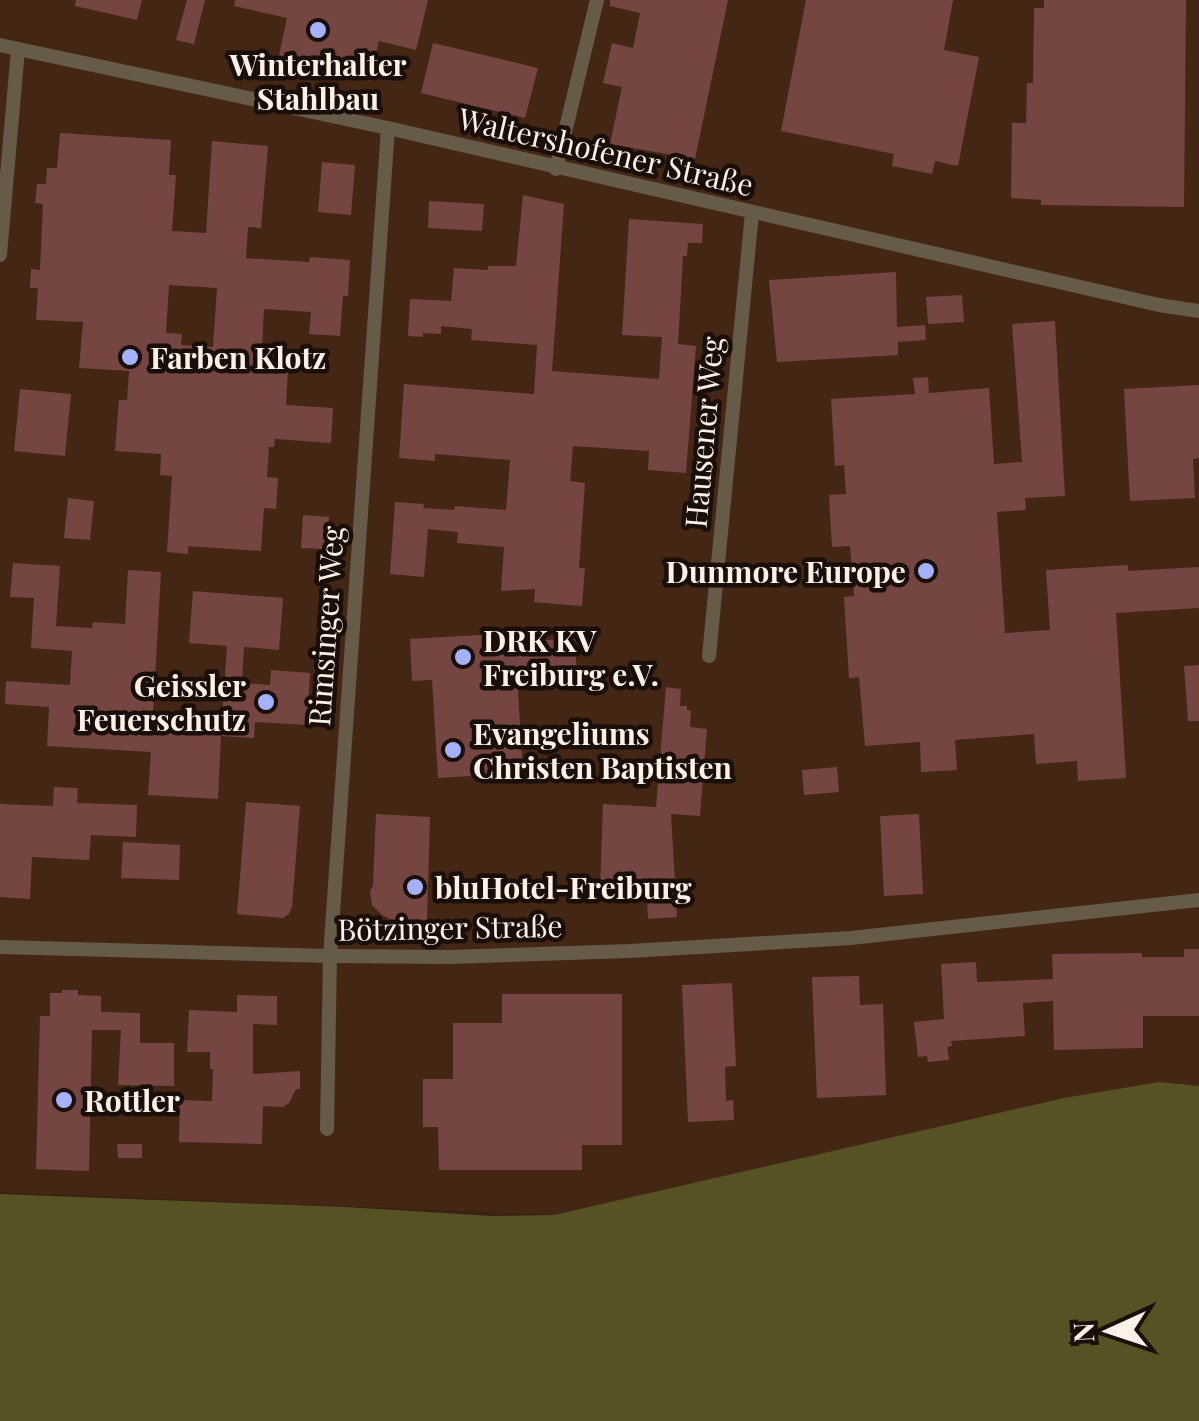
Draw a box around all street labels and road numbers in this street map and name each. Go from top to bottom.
street label: Waltershofener Straße [454,97,757,204]
street label: Hausener Weg [675,335,731,529]
street label: Rimsinger Weg [298,524,352,728]
street label: Bötzinger Straße [337,905,563,949]

